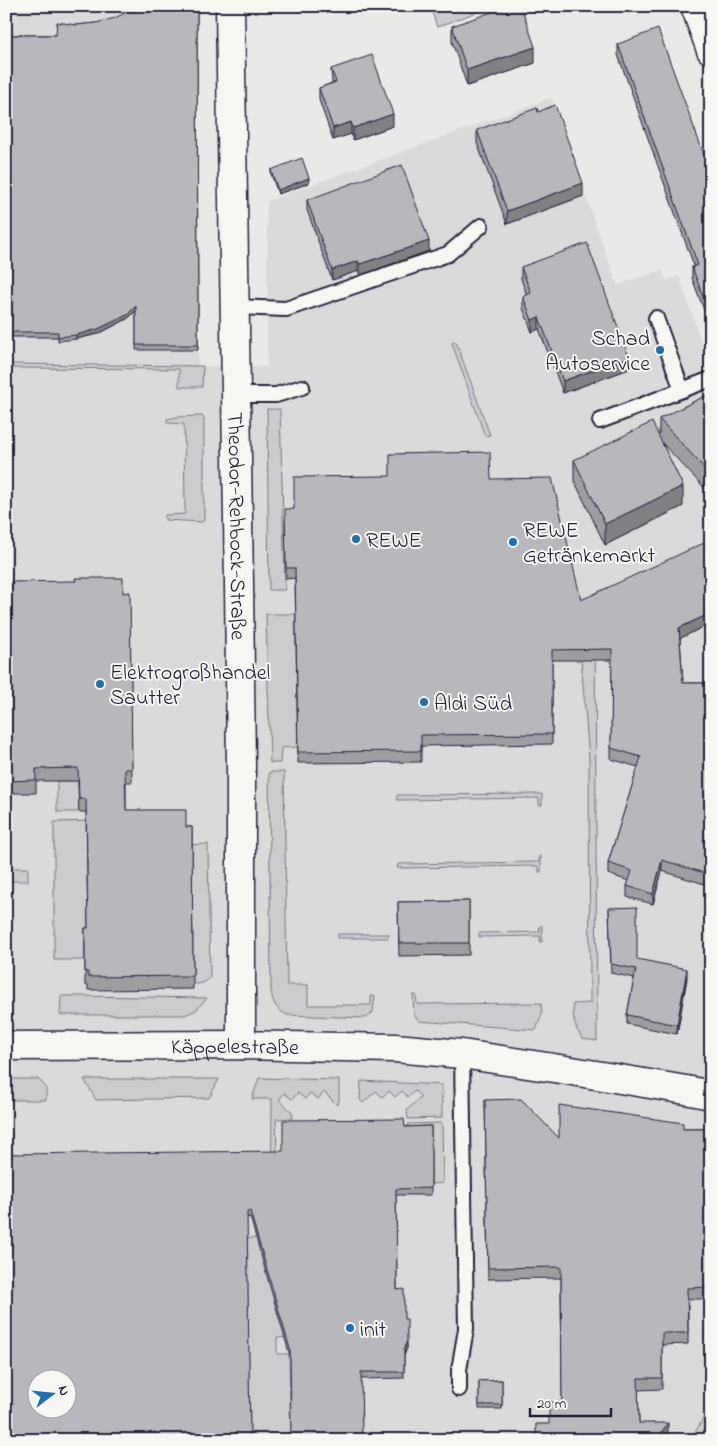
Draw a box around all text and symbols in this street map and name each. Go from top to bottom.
place label: Schad Autoservice [545,324,650,381]
marker: Schad Autoservice [654,344,666,356]
street label: Theodor-Rehbock-Straße [217,412,253,640]
place label: REWE Getränkemarkt [523,516,656,573]
place label: REWE [366,526,422,558]
marker: REWE [350,533,362,545]
marker: REWE Getränkemarkt [507,536,519,548]
place label: Elektrogroßhandel Sautter [110,658,270,715]
marker: Elektrogroßhandel Sautter [94,678,106,690]
place label: Aldi Süd [434,689,512,721]
marker: Aldi Süd [418,696,430,708]
street label: Käppelestraße [171,1032,299,1065]
place label: init [360,1315,387,1347]
marker: init [344,1322,356,1334]
north arrow [28,1368,78,1418]
text: N [52,1383,74,1398]
scale bar [530,1386,611,1418]
text: 20 m [537,1393,567,1415]

